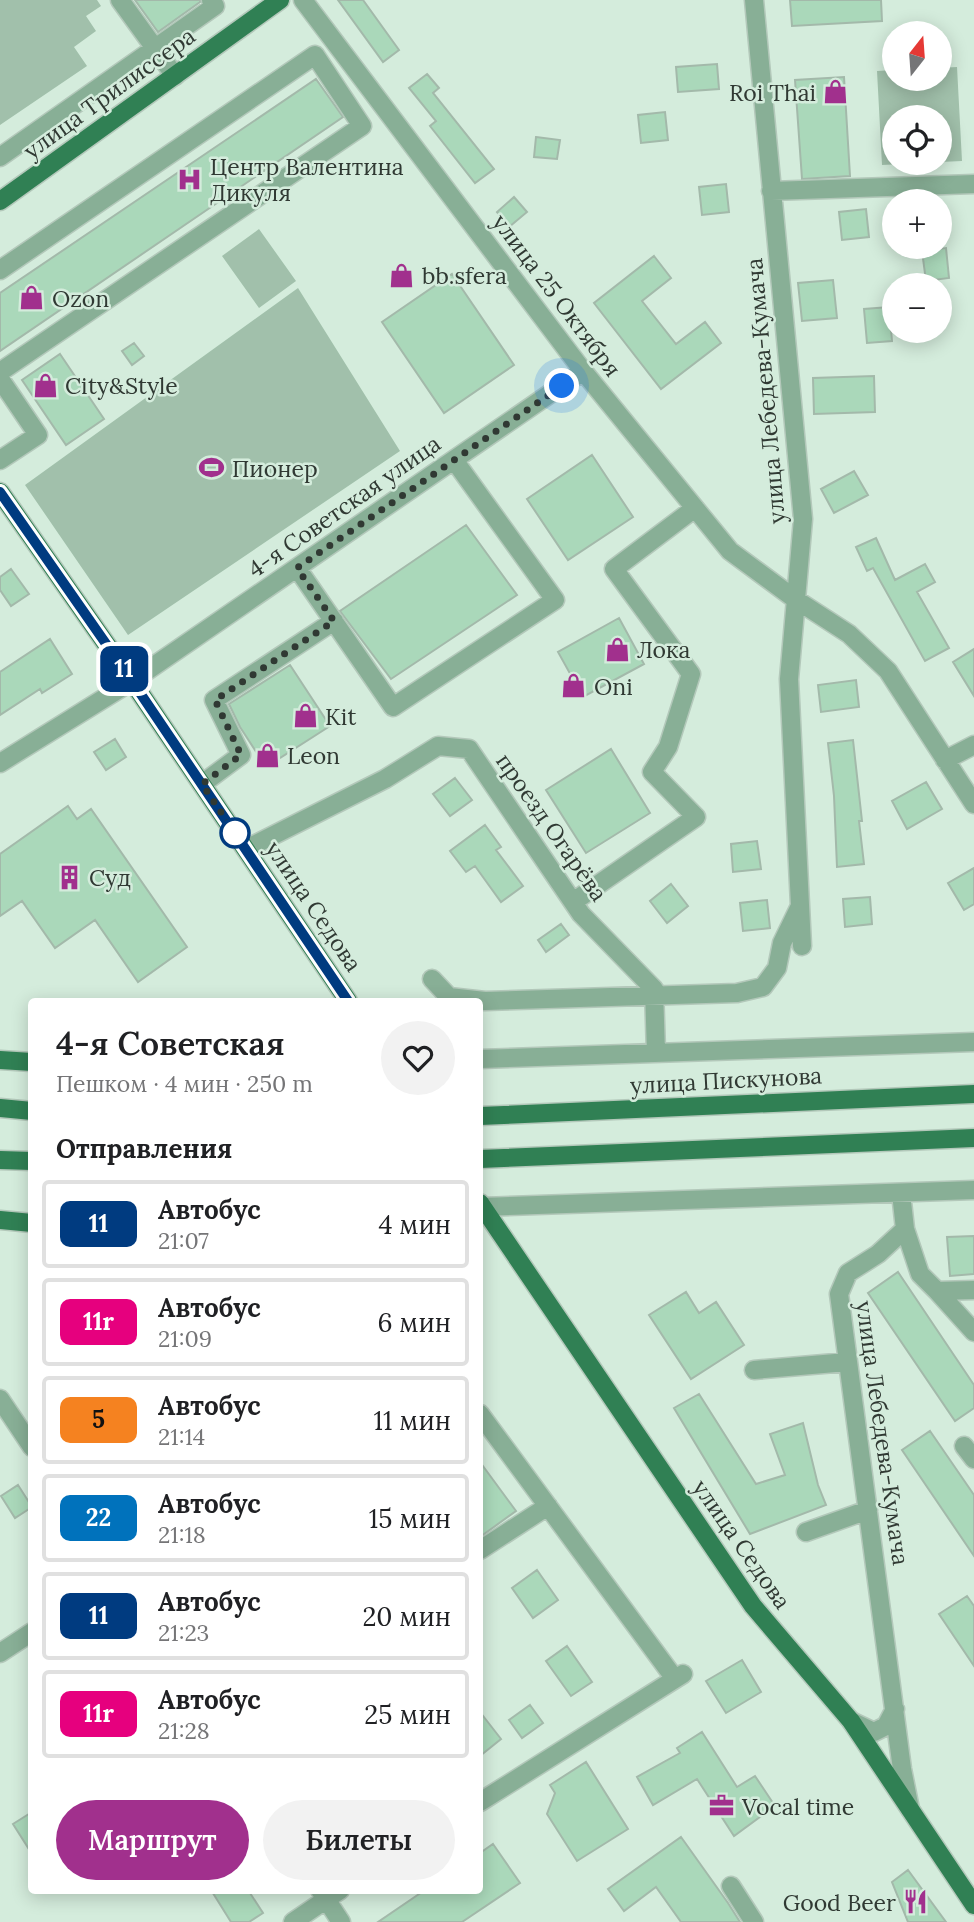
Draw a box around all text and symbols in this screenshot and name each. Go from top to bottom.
street label: улица Трилиссера [17,21,201,165]
north arrow [882,21,952,91]
map controls [882,21,952,343]
place label: Roi Thai [729,78,816,107]
shop icon: Roi Thai [822,78,850,106]
button: locate [882,105,952,175]
place label: Центр Валентина Дикуля [210,152,404,207]
hospital icon: Центр Валентина Дикуля [176,165,204,193]
button: + [882,189,952,259]
street label: улица 25 Октября [486,208,628,382]
street label: улица Лебедева-Кумача [739,257,791,525]
shop icon: bb.sfera [388,261,416,289]
place label: bb.sfera [422,261,507,290]
button: − [882,273,952,343]
shop icon: Ozon [18,284,46,312]
place label: Ozon [52,284,109,313]
your location [544,368,579,403]
shop icon: City&Style [31,371,59,399]
place label: City&Style [65,371,178,400]
street label: 4-я Советская улица [242,428,446,583]
sports icon: Пионер [198,454,226,482]
place label: Пионер [232,454,318,483]
shop icon: Лока [603,635,631,663]
place label: Лока [637,635,690,664]
line badge: 11 [92,646,156,692]
text: 11 [114,653,134,684]
shop icon: Oni [560,672,588,700]
place label: Oni [594,672,633,701]
shop icon: Kit [291,702,319,730]
place label: Kit [325,702,357,731]
shop icon: Leon [253,741,281,769]
place label: Leon [287,741,340,770]
street label: проезд Огарёва [490,747,614,907]
unlabelled marker [220,818,250,848]
street label: улица Седова [260,835,368,977]
building icon: Суд [55,863,83,891]
place label: Суд [89,863,131,892]
button: heart [381,1021,455,1095]
text: 4-я Советская [56,1022,285,1064]
street label: улица Пискунова [629,1060,823,1100]
text: Пешком · 4 мин · 250 m [56,1069,313,1098]
text: Отправления [56,1132,232,1165]
text: Автобус [158,1193,261,1226]
text: 11 [89,1208,108,1239]
text: 4 мин [378,1208,451,1241]
text: 21:07 [158,1226,209,1255]
text: Автобус [158,1291,261,1324]
street label: улица Лебедева-Кумача [850,1299,916,1567]
text: 11r [83,1306,114,1337]
text: 6 мин [377,1306,451,1339]
text: 21:09 [158,1324,212,1353]
text: Автобус [158,1389,261,1422]
text: 5 [92,1404,105,1435]
text: 11 мин [374,1404,451,1437]
text: 21:14 [158,1422,205,1451]
street label: улица Седова [687,1474,797,1615]
text: Автобус [158,1487,261,1520]
text: 22 [86,1502,111,1533]
text: 15 мин [369,1502,451,1535]
text: 21:18 [158,1520,206,1549]
text: Автобус [158,1585,261,1618]
text: 11 [89,1600,108,1631]
text: 20 мин [362,1600,451,1633]
text: 21:23 [158,1618,209,1647]
text: Автобус [158,1683,261,1716]
text: 11r [83,1698,114,1729]
text: 25 мин [364,1698,451,1731]
text: 21:28 [158,1716,210,1745]
office icon: Vocal time [708,1792,736,1820]
place label: Vocal time [741,1792,854,1821]
button: Маршрут [56,1800,249,1880]
button: Билеты [263,1800,455,1880]
place label: Good Beer [783,1888,896,1917]
restaurant icon: Good Beer [902,1888,930,1916]

